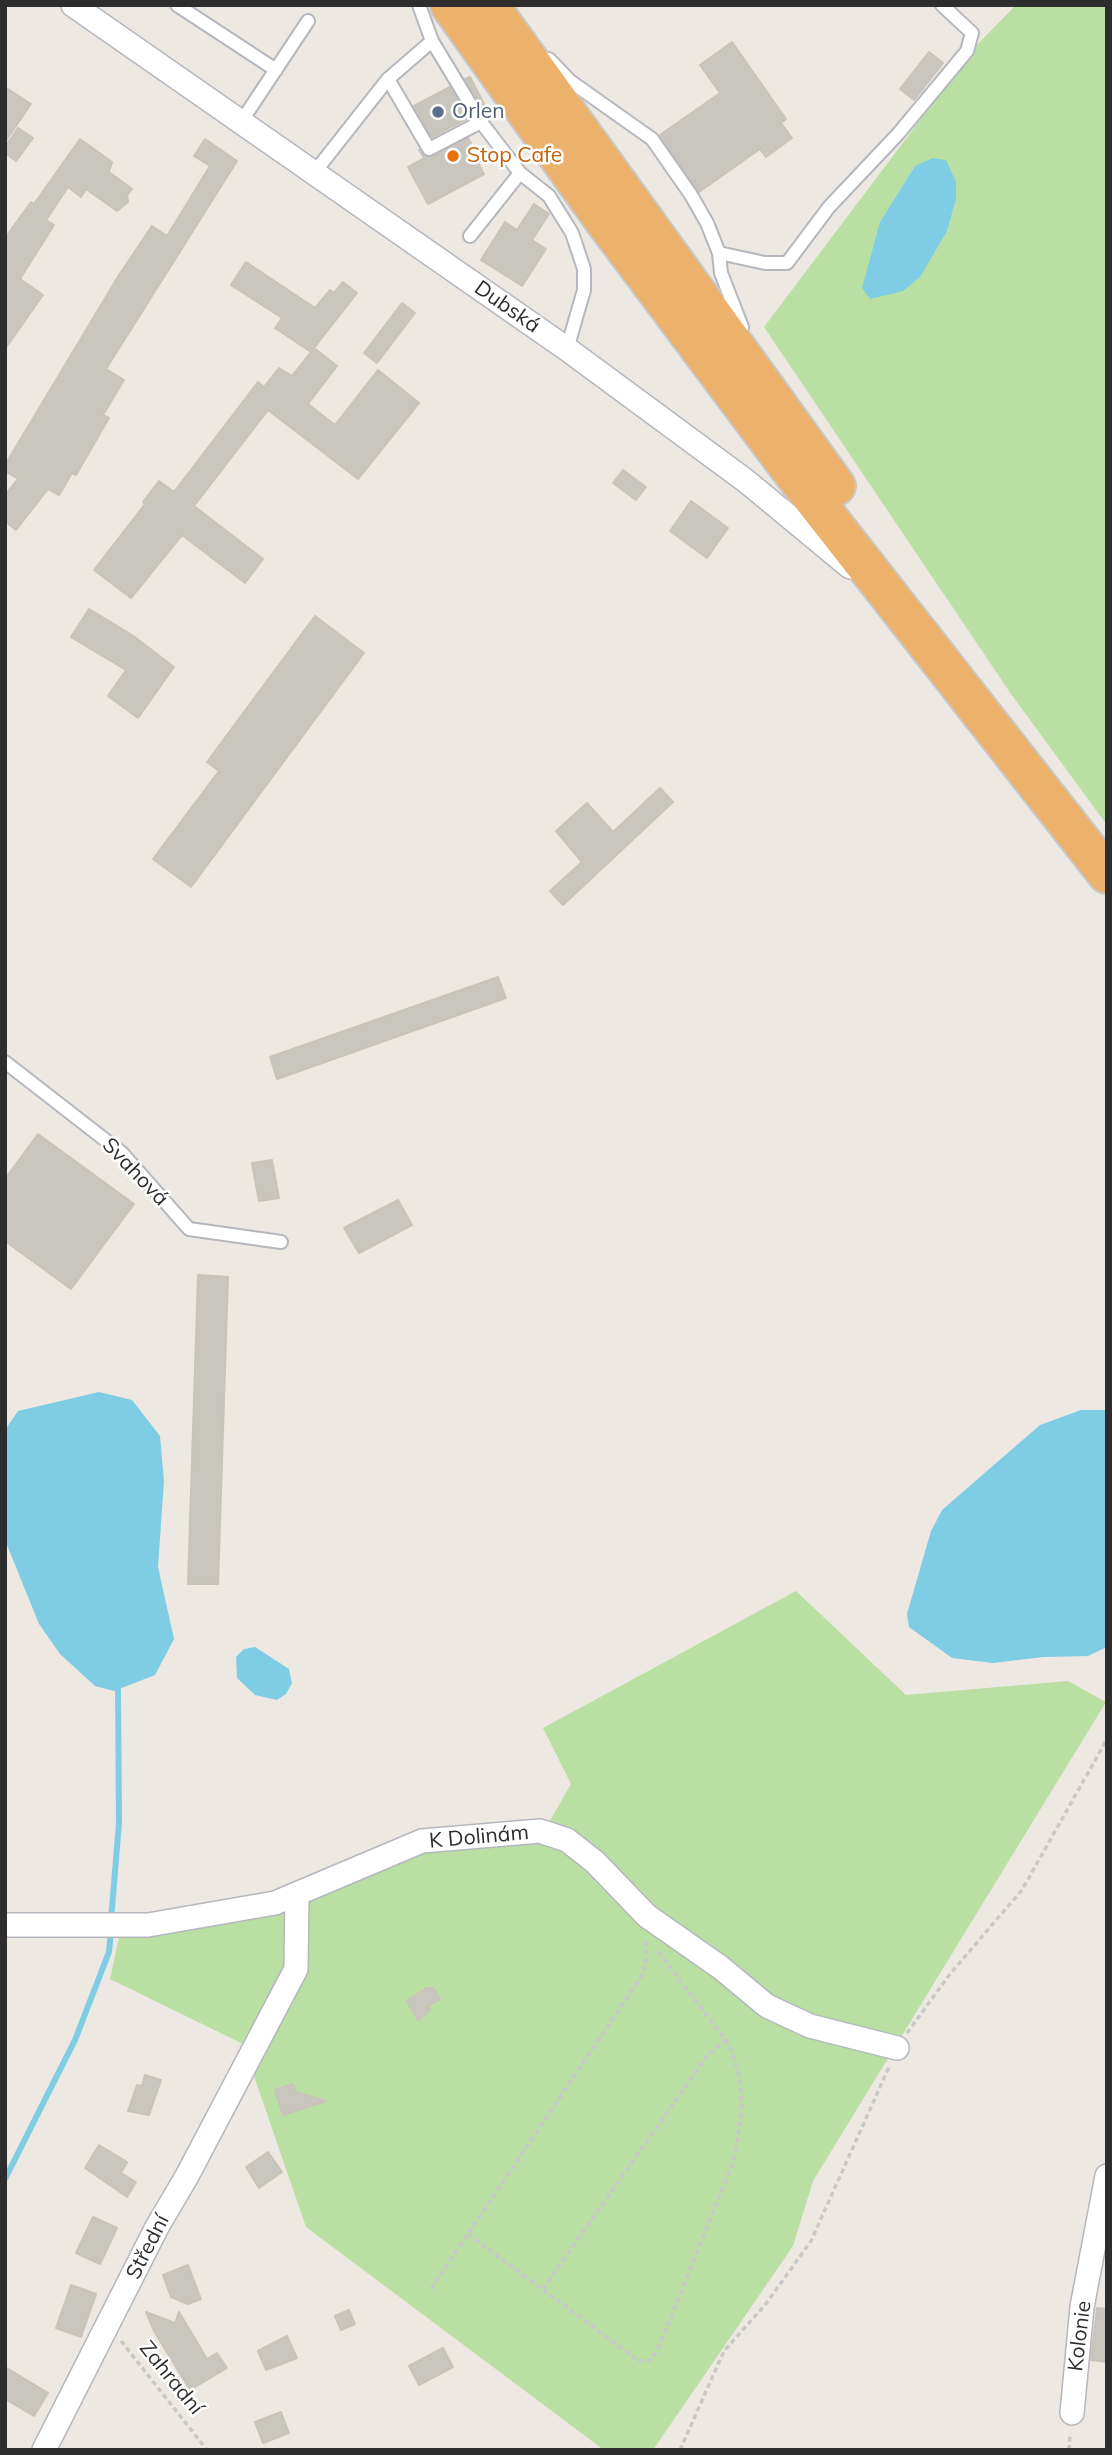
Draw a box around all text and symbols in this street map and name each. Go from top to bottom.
place label: Orlen [452,99,505,125]
marker: Orlen [430,104,446,120]
place label: Stop Cafe [467,143,562,169]
marker: Stop Cafe [445,148,461,164]
street label: Dubská [469,275,545,339]
street label: Svahová [97,1133,173,1211]
street label: K Dolinám [428,1820,530,1854]
street label: Střední [121,2210,175,2284]
street label: Kolonie [1063,2299,1097,2373]
street label: Zahradní [134,2336,208,2420]

